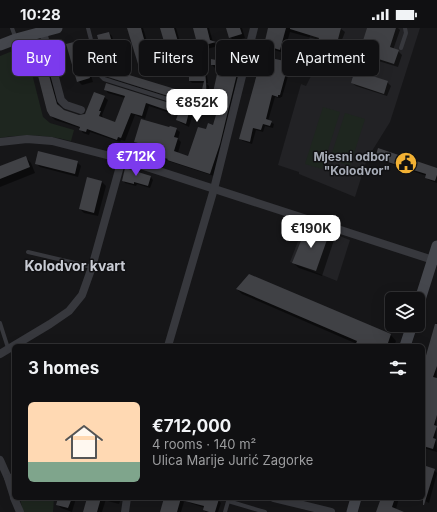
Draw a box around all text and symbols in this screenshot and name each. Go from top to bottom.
text: 10:28 [20,5,61,24]
chip: Buy [12,40,65,76]
chip: Rent [73,40,131,76]
chip: Filters [139,40,208,76]
chip: New [216,40,274,76]
chip: Apartment [282,40,379,76]
pin: €852K [169,89,225,123]
text: €852K [175,94,219,110]
pin: €712K [108,143,164,177]
text: €712K [116,148,156,164]
place label: Mjesni odbor "Kolodvor" [313,149,390,178]
public building icon: Mjesni odbor "Kolodvor" [393,150,419,176]
pin: €190K [283,215,339,249]
text: €190K [290,220,332,236]
district label: Kolodvor kvart [25,257,125,274]
map controls [385,292,425,332]
button: layers [385,292,425,332]
icon: filters [387,357,409,379]
text: 3 homes [28,358,99,378]
text: €712,000 [152,416,231,436]
icon: home [60,418,108,466]
text: 4 rooms · 140 m² [152,436,256,452]
text: Ulica Marije Jurić Zagorke [152,452,313,468]

